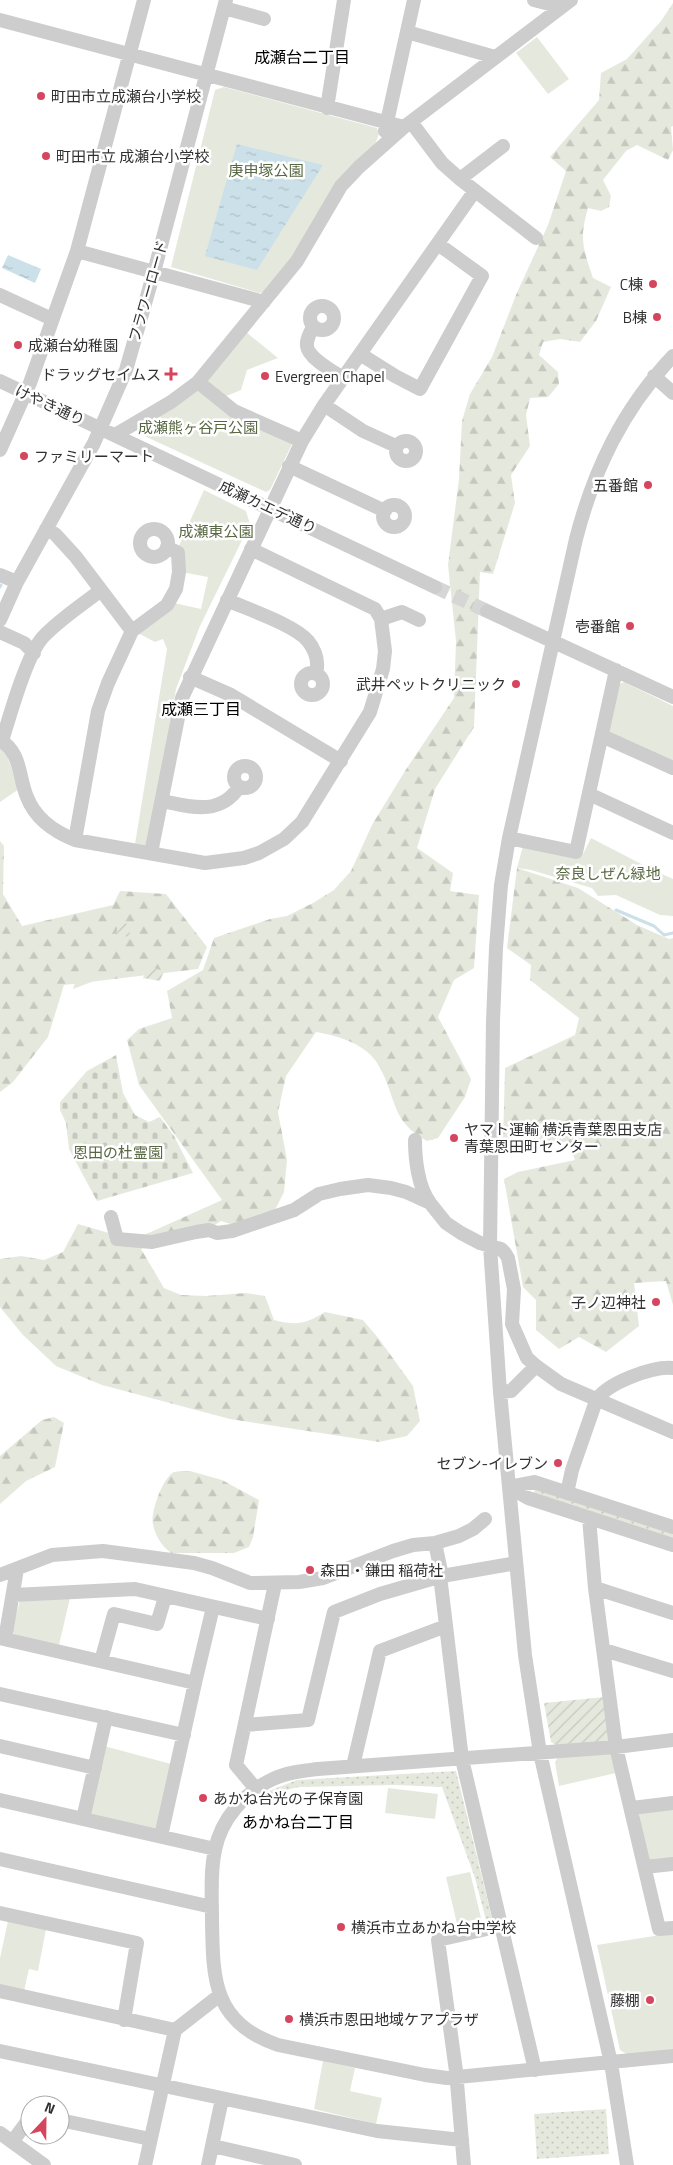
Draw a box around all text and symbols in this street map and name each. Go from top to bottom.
district label: 成瀬台二丁目 [254,45,350,69]
place label: 町田市立成瀬台小学校 [51,85,201,108]
marker: 町田市立成瀬台小学校 [35,90,47,102]
place label: 町田市立 成瀬台小学校 [56,145,209,168]
marker: 町田市立 成瀬台小学校 [40,150,52,162]
park label: 庚申塚公園 [228,159,304,182]
street label: フラワーロード [122,237,174,345]
place label: C棟 [620,273,643,296]
marker: C棟 [647,278,659,290]
place label: B棟 [623,306,647,329]
marker: B棟 [651,311,663,323]
place label: 成瀬台幼稚園 [28,334,118,357]
marker: 成瀬台幼稚園 [12,339,24,351]
place label: ドラッグセイムス [41,363,161,386]
place label: Evergreen Chapel [275,365,385,388]
marker: ドラッグセイムス [165,368,177,380]
marker: Evergreen Chapel [259,370,271,382]
street label: けやき通り [11,379,89,431]
park label: 成瀬熊ヶ谷戸公園 [138,416,258,439]
place label: ファミリーマート [34,445,154,468]
marker: ファミリーマート [18,450,30,462]
street label: 成瀬カエデ通り [216,474,320,540]
place label: 五番館 [593,474,638,497]
marker: 五番館 [642,479,654,491]
park label: 成瀬東公園 [178,520,254,543]
place label: 壱番館 [575,615,620,638]
marker: 壱番館 [624,620,636,632]
place label: 武井ペットクリニック [356,673,506,696]
marker: 武井ペットクリニック [510,678,522,690]
district label: 成瀬三丁目 [161,697,241,721]
park label: 奈良しぜん緑地 [555,862,661,885]
place label: ヤマト運輸 横浜青葉恩田支店 青葉恩田町センター [464,1118,662,1158]
marker: ヤマト運輸 横浜青葉恩田支店 青葉恩田町センター [448,1132,460,1144]
park label: 恩田の杜霊園 [73,1141,163,1164]
place label: 子ノ辺神社 [571,1291,646,1314]
marker: 子ノ辺神社 [650,1296,662,1308]
place label: セブン-イレブン [436,1452,548,1475]
marker: セブン-イレブン [552,1457,564,1469]
place label: 森田・鎌田 稲荷社 [320,1559,443,1582]
marker: 森田・鎌田 稲荷社 [304,1564,316,1576]
place label: あかね台光の子保育園 [213,1787,363,1810]
marker: あかね台光の子保育園 [197,1792,209,1804]
district label: あかね台二丁目 [242,1810,354,1834]
place label: 横浜市立あかね台中学校 [351,1916,516,1939]
marker: 横浜市立あかね台中学校 [335,1921,347,1933]
place label: 藤棚 [610,1989,640,2012]
marker: 藤棚 [644,1994,656,2006]
place label: 横浜市恩田地域ケアプラザ [299,2008,479,2031]
marker: 横浜市恩田地域ケアプラザ [283,2013,295,2025]
north arrow [20,2095,70,2145]
text: N [42,2096,58,2119]

